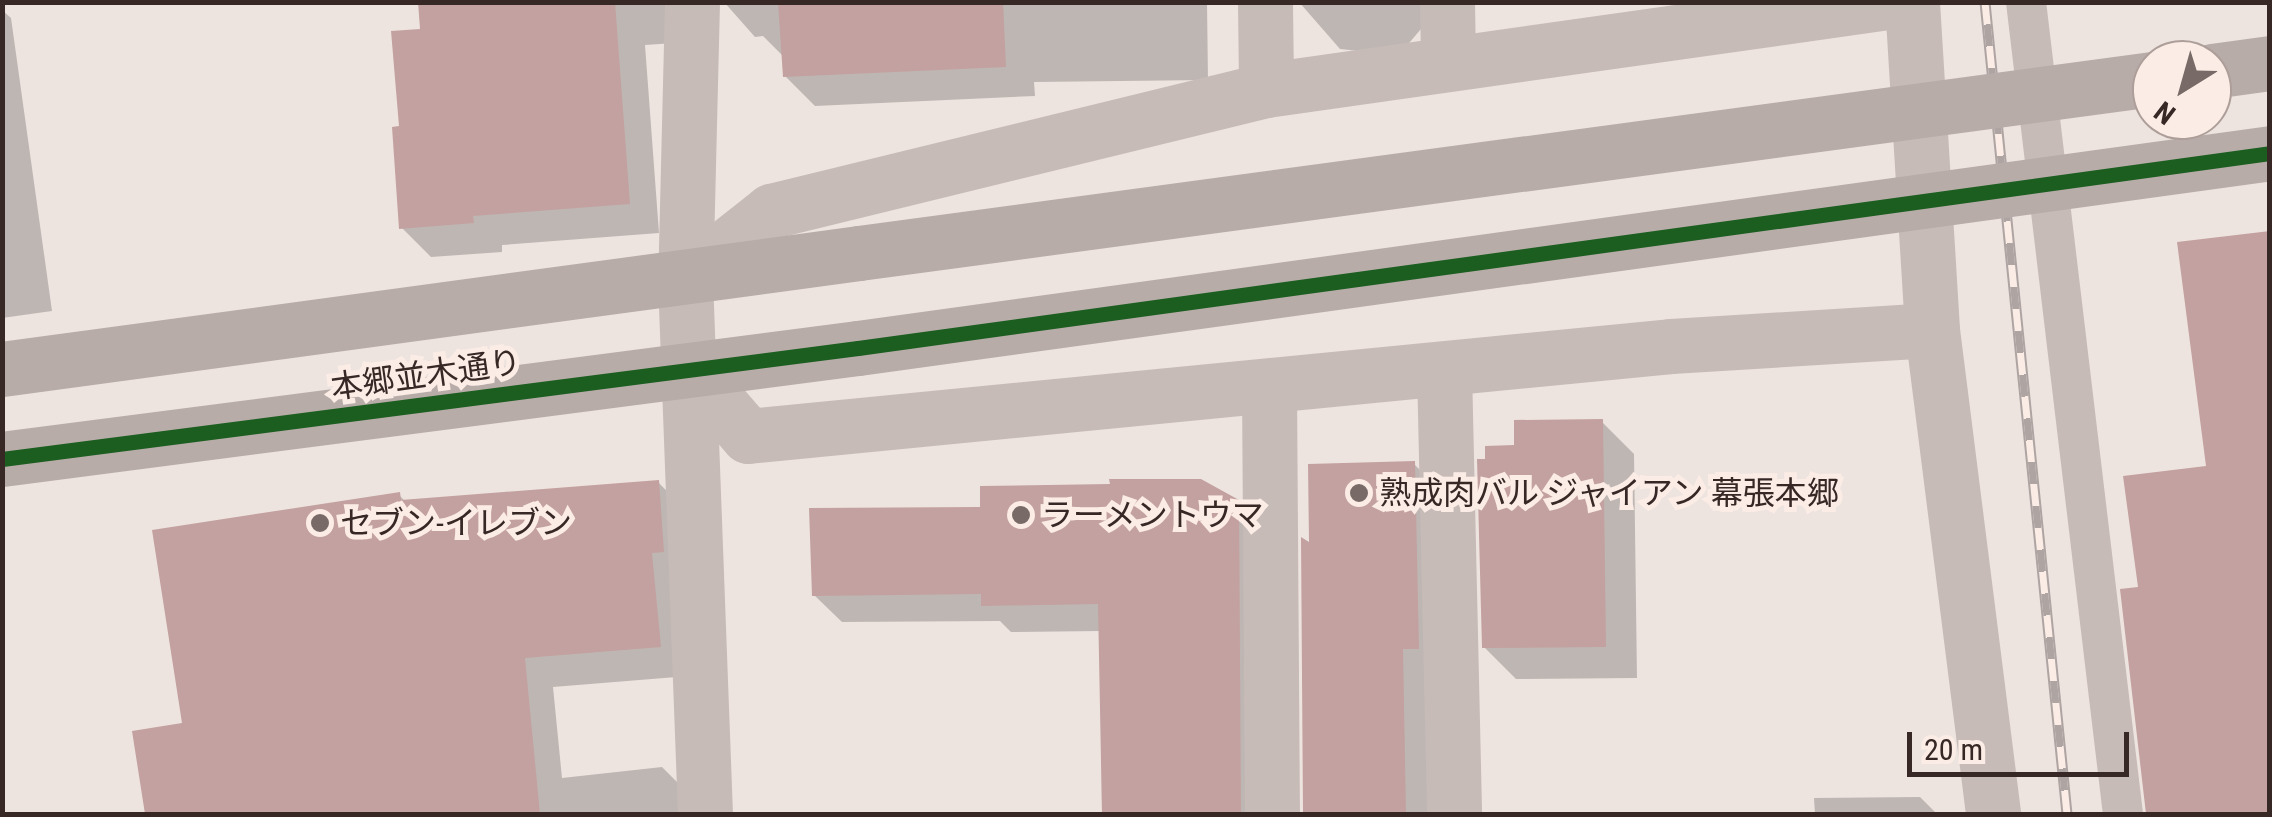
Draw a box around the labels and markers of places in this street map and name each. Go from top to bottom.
place label: 熟成肉バル ジャイアン 幕張本郷 [1379,474,1842,512]
marker: 熟成肉バル ジャイアン 幕張本郷 [1348,482,1370,504]
place label: ラーメントウマ [1041,496,1265,534]
place label: セブン-イレブン [340,504,572,542]
marker: ラーメントウマ [1010,504,1032,526]
marker: セブン-イレブン [309,512,331,534]

